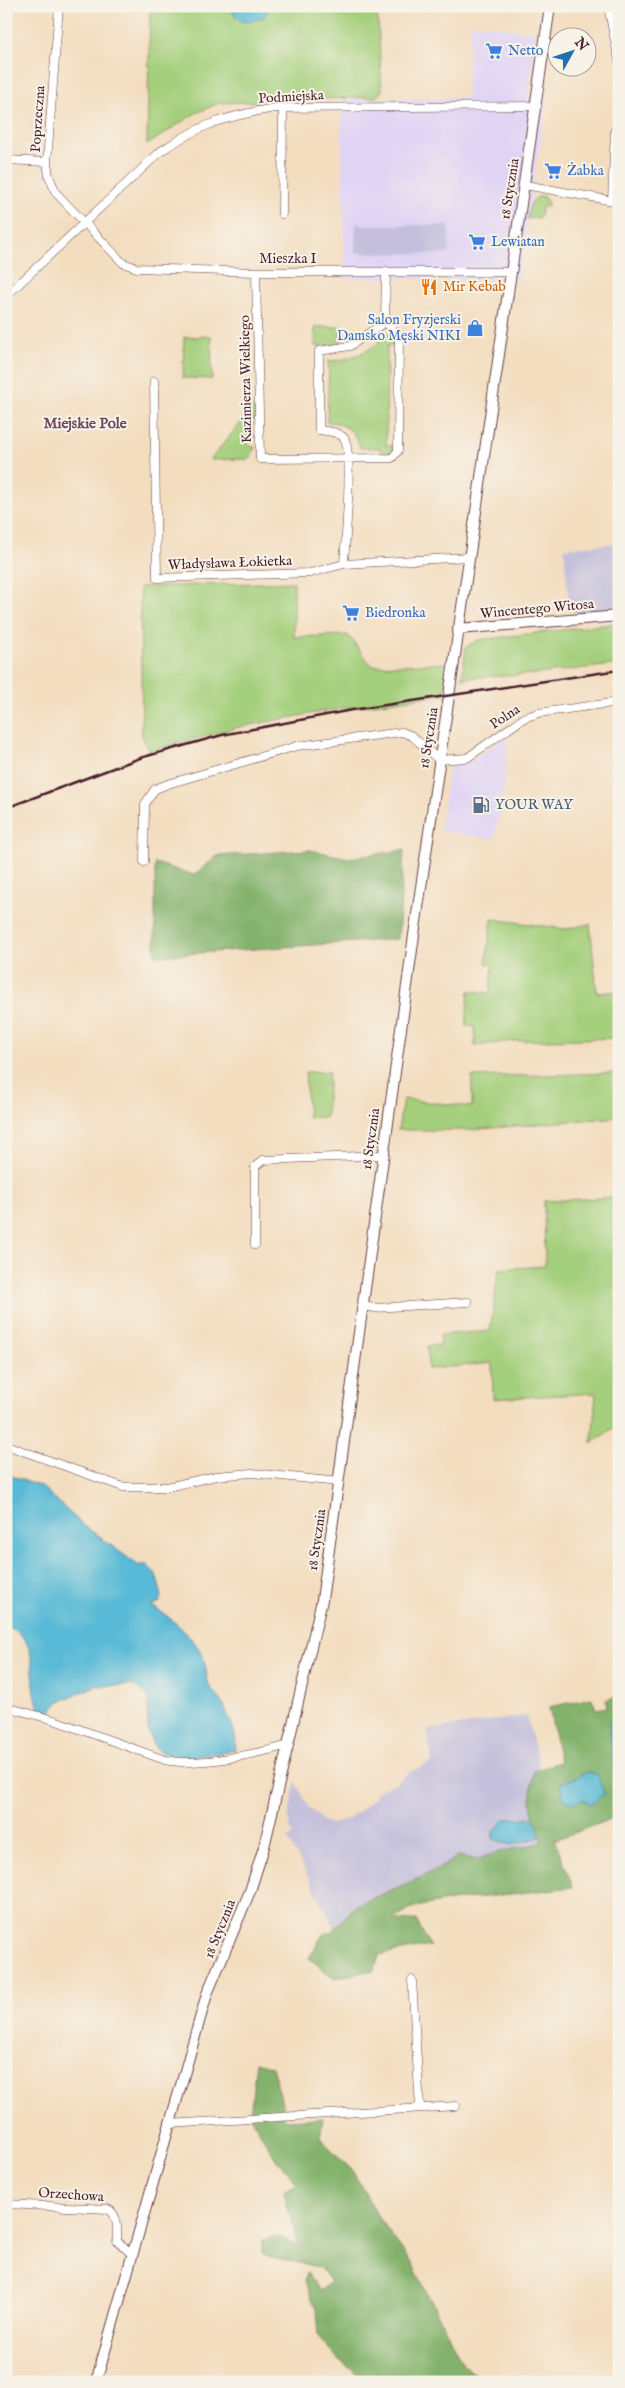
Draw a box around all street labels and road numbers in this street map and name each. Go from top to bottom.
street label: Poprzeczna [27,84,49,153]
street label: Podmiejska [258,86,325,108]
street label: 18 Stycznia [496,156,524,221]
street label: Mieszka I [259,250,317,268]
street label: Kazimierza Wielkiego [236,314,256,443]
street label: Władysława Łokietka [168,552,293,574]
street label: Wincentego Witosa [479,595,596,623]
street label: Polna [486,700,524,733]
street label: 18 Stycznia [415,705,443,770]
street label: 18 Stycznia [358,1106,384,1171]
street label: 18 Stycznia [304,1507,330,1572]
street label: 18 Stycznia [200,1896,240,1961]
street label: Orzechowa [38,2184,105,2206]

